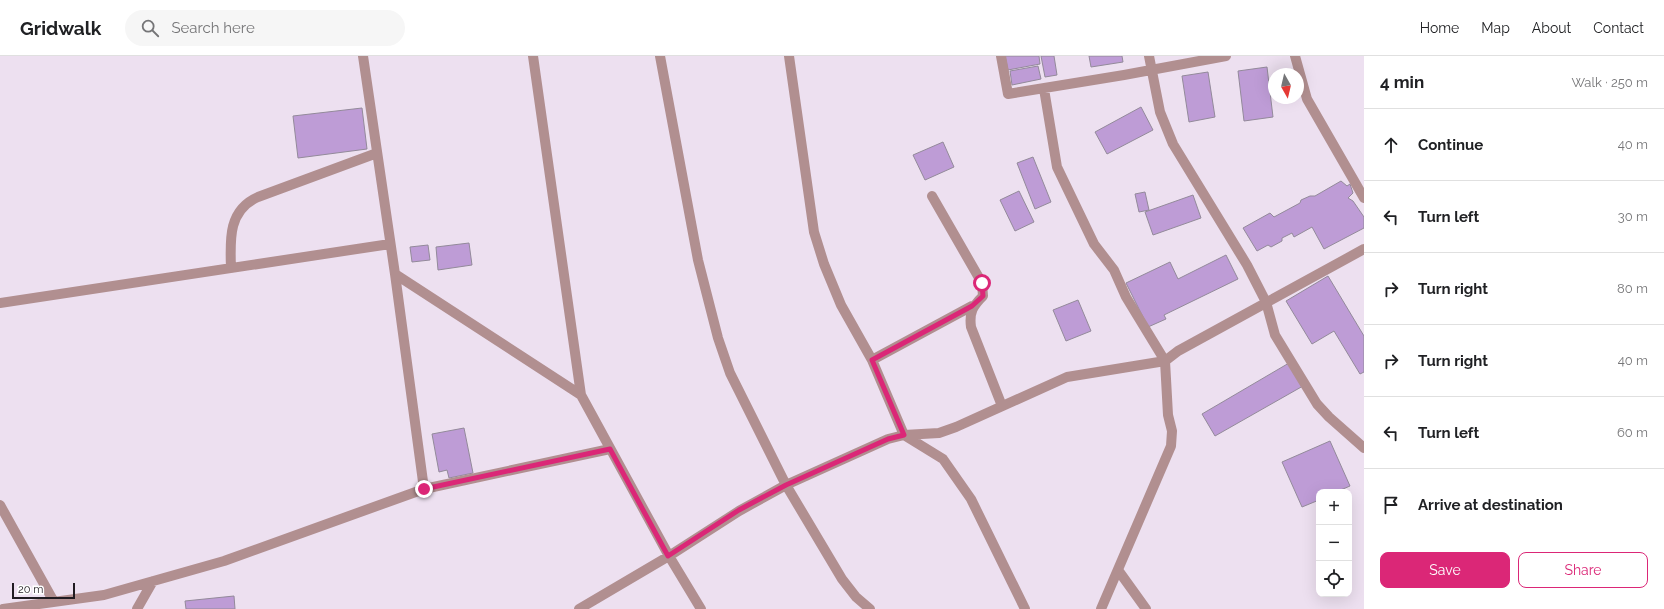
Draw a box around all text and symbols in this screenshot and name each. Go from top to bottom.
search box [125,10,405,46]
text: Gridwalk [20,17,101,39]
icon: search [139,17,161,39]
text: Search here [171,19,255,37]
text: Home [1420,20,1459,36]
text: Map [1481,20,1510,36]
text: About [1532,20,1571,36]
text: Contact [1593,20,1644,36]
north arrow [1268,68,1304,104]
text: 4 min [1380,72,1424,92]
text: Walk · 250 m [1571,75,1648,90]
icon: ahead [1380,134,1402,156]
text: Continue [1418,136,1483,154]
text: 40 m [1618,137,1648,152]
icon: left [1380,206,1402,228]
text: Turn left [1418,208,1479,226]
text: 30 m [1618,209,1648,224]
route start [973,274,991,292]
icon: right [1380,278,1402,300]
text: Turn right [1418,280,1488,298]
text: 80 m [1617,281,1648,296]
icon: right [1380,350,1402,372]
text: Turn right [1418,352,1488,370]
text: 40 m [1618,353,1648,368]
icon: left [1380,422,1402,444]
text: Turn left [1418,424,1479,442]
text: 60 m [1617,425,1648,440]
route end [415,480,433,498]
map controls [1316,489,1352,597]
button: + [1316,489,1352,525]
icon: arrive [1380,494,1402,516]
text: Arrive at destination [1418,496,1563,514]
button: − [1316,525,1352,561]
button: Save [1380,552,1510,588]
button: Share [1518,552,1648,588]
button: locate [1316,561,1352,597]
scale bar [12,581,75,600]
text: 20 m [18,583,43,596]

